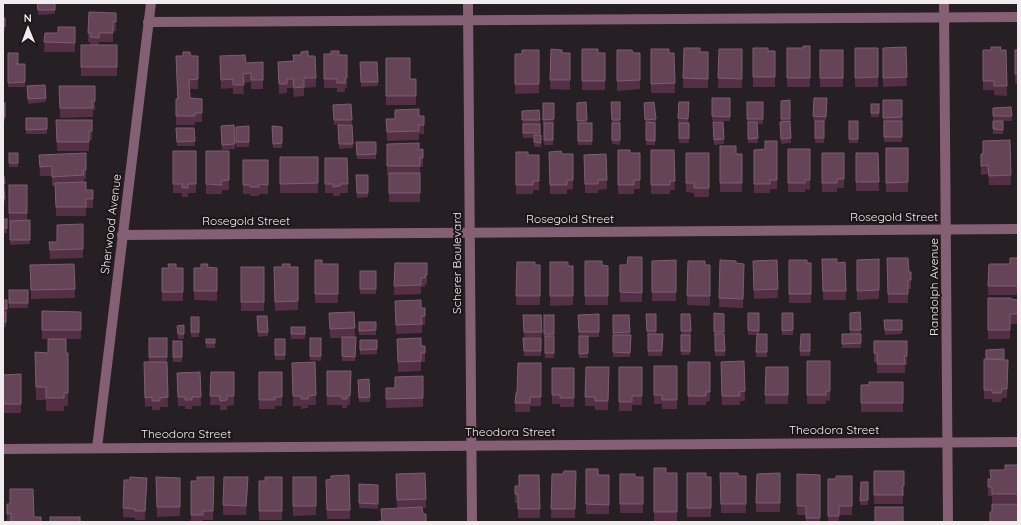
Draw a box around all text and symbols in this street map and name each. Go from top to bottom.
north arrow [8,8,48,48]
text: N [24,11,32,25]
street label: Sherwood Avenue [97,173,124,275]
street label: Rosegold Street [850,209,938,224]
street label: Rosegold Street [526,211,614,226]
street label: Scherer Boulevard [449,212,464,314]
street label: Rosegold Street [202,213,290,228]
street label: Randolph Avenue [926,238,941,336]
street label: Theodora Street [789,422,879,437]
street label: Theodora Street [465,424,555,439]
street label: Theodora Street [141,426,231,441]

